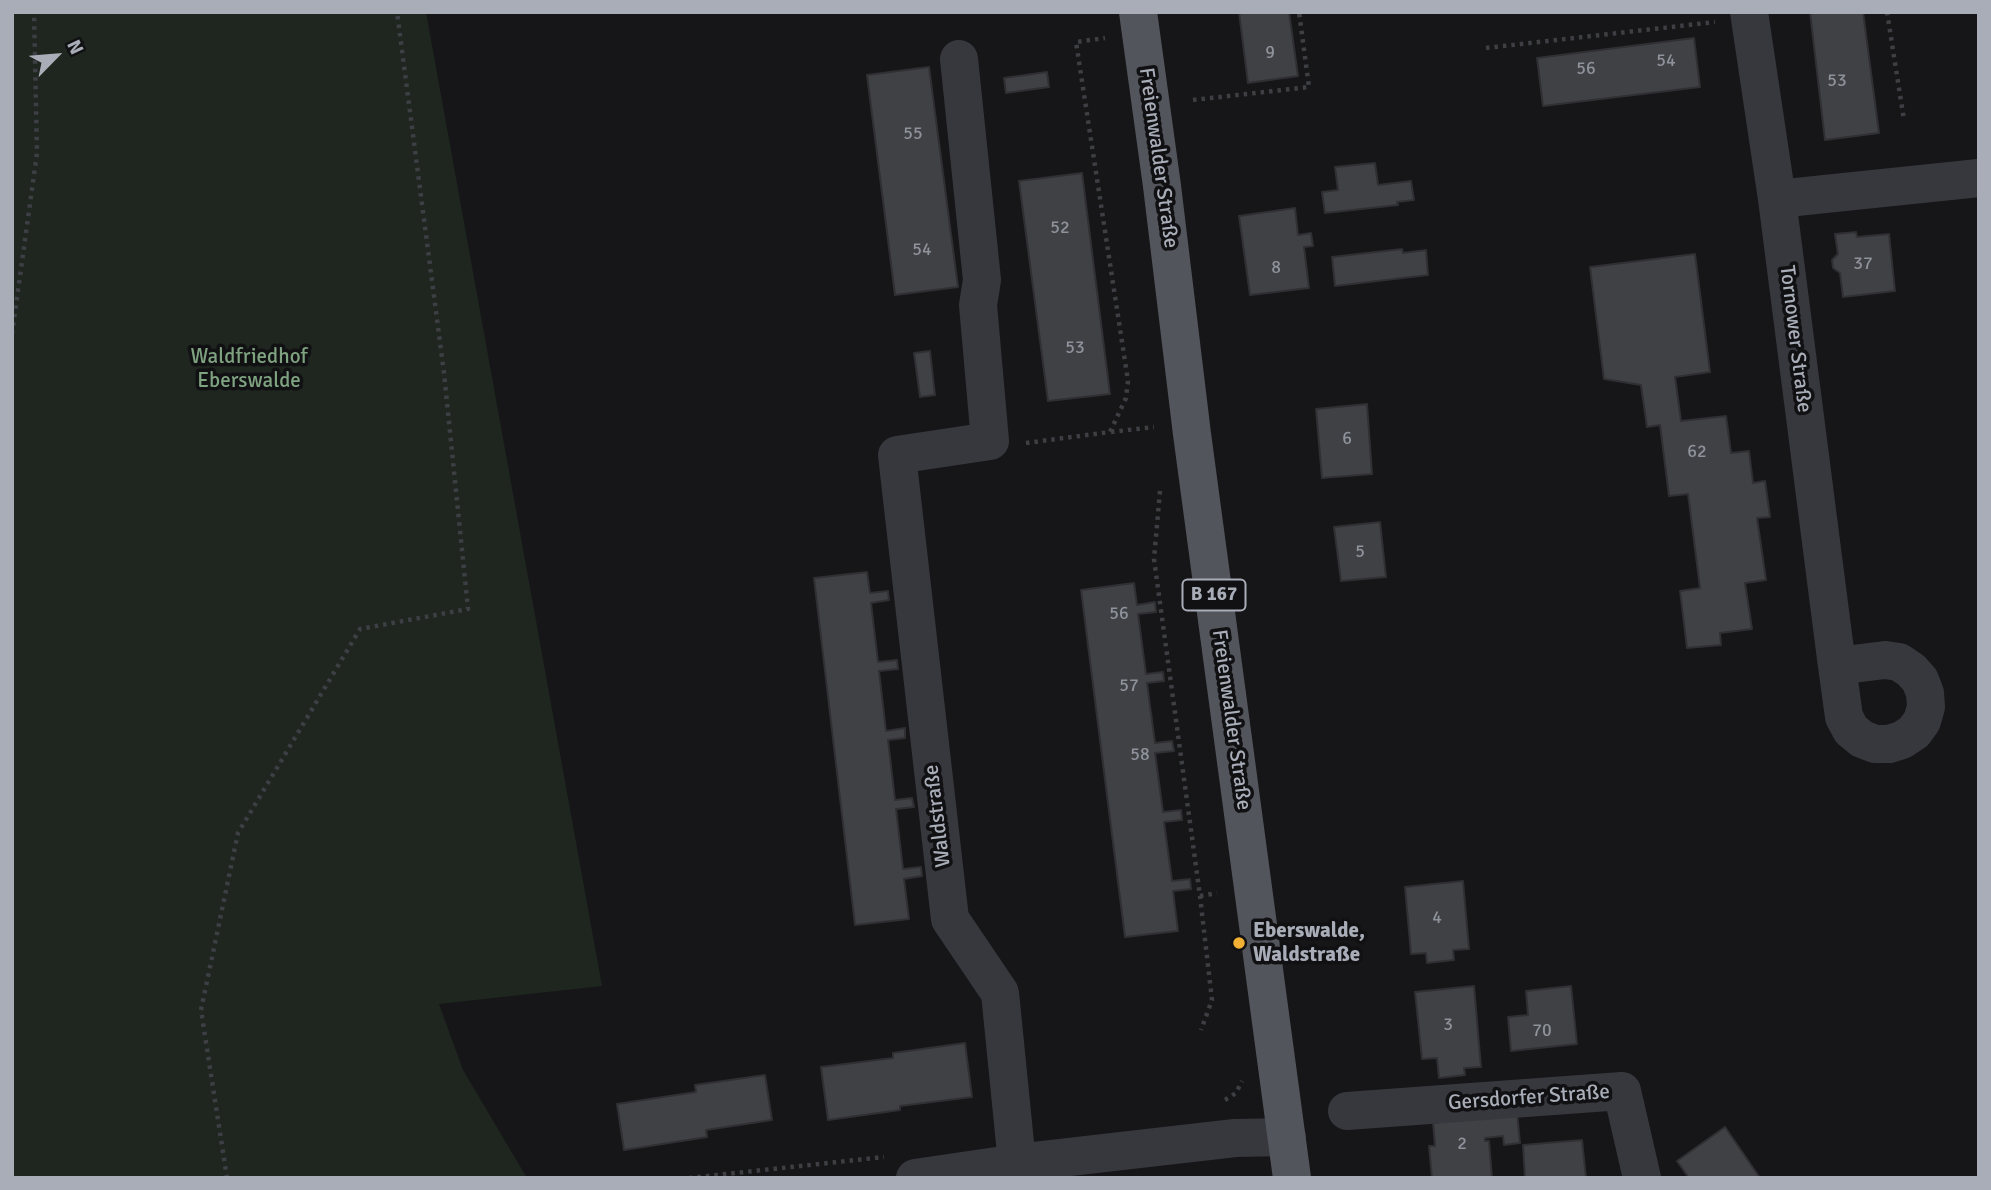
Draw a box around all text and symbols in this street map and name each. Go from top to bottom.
north arrow [21,21,91,91]
text: N [61,36,89,58]
house number: 9 [1265,42,1275,64]
house number: 54 [1656,50,1676,72]
house number: 56 [1576,58,1596,80]
street label: Freienwalder Straße [1133,66,1183,250]
house number: 53 [1827,70,1847,92]
house number: 55 [903,123,923,145]
house number: 52 [1050,217,1070,239]
house number: 54 [912,239,932,261]
house number: 37 [1853,253,1873,275]
house number: 8 [1271,257,1281,279]
street label: Tornower Straße [1773,264,1817,414]
house number: 53 [1065,337,1085,359]
park label: Waldfriedhof Eberswalde [191,344,307,394]
house number: 6 [1342,428,1352,450]
house number: 62 [1687,441,1707,463]
house number: 5 [1355,541,1365,563]
road number: B 167 [1182,580,1246,610]
house number: 56 [1109,603,1129,625]
street label: Freienwalder Straße [1206,628,1256,812]
house number: 57 [1119,675,1139,697]
house number: 58 [1130,744,1150,766]
street label: Waldstraße [919,763,957,869]
house number: 4 [1432,907,1442,929]
place label: Eberswalde, Waldstraße [1253,918,1365,968]
marker: Eberswalde, Waldstraße [1231,935,1247,951]
house number: 3 [1443,1014,1453,1036]
house number: 70 [1532,1020,1552,1042]
street label: Gersdorfer Straße [1447,1080,1611,1116]
house number: 2 [1457,1133,1467,1155]

